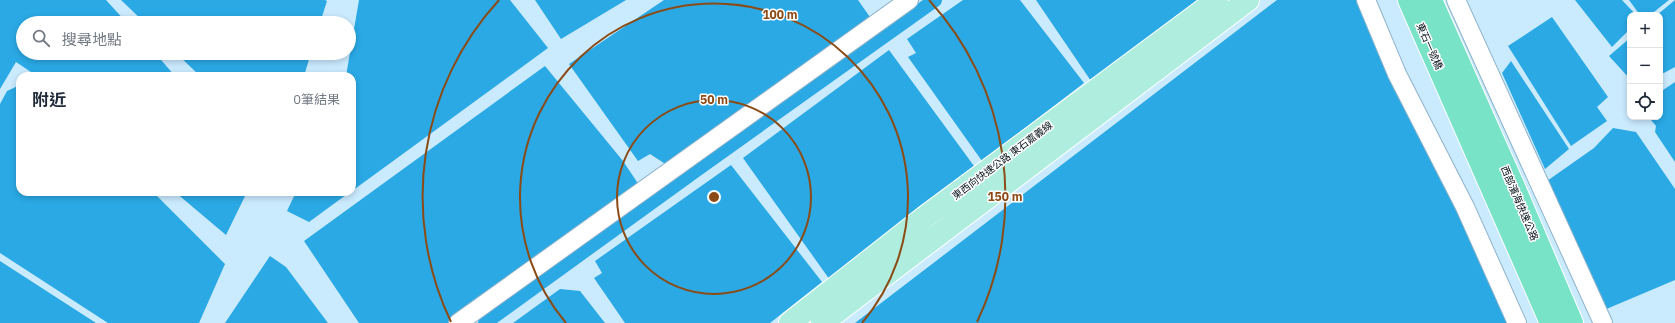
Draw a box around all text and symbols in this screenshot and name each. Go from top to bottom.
text: 100 m [762,7,798,22]
map controls [1627,12,1663,120]
button: + [1627,12,1663,48]
search box [16,16,356,60]
street label: 東石一號橋 [1413,21,1446,72]
icon: search [30,27,52,49]
text: 搜尋地點 [62,30,122,49]
button: − [1627,48,1663,84]
button: locate [1627,84,1663,120]
text: 附近 [32,89,66,111]
text: 0筆結果 [293,91,340,108]
text: 50 m [700,92,728,107]
street label: 東西向快速公路 東石嘉義線 [950,118,1055,202]
street label: 西部濱海快速公路 [1498,164,1541,243]
text: 150 m [987,189,1023,204]
centre of rings [707,190,721,204]

